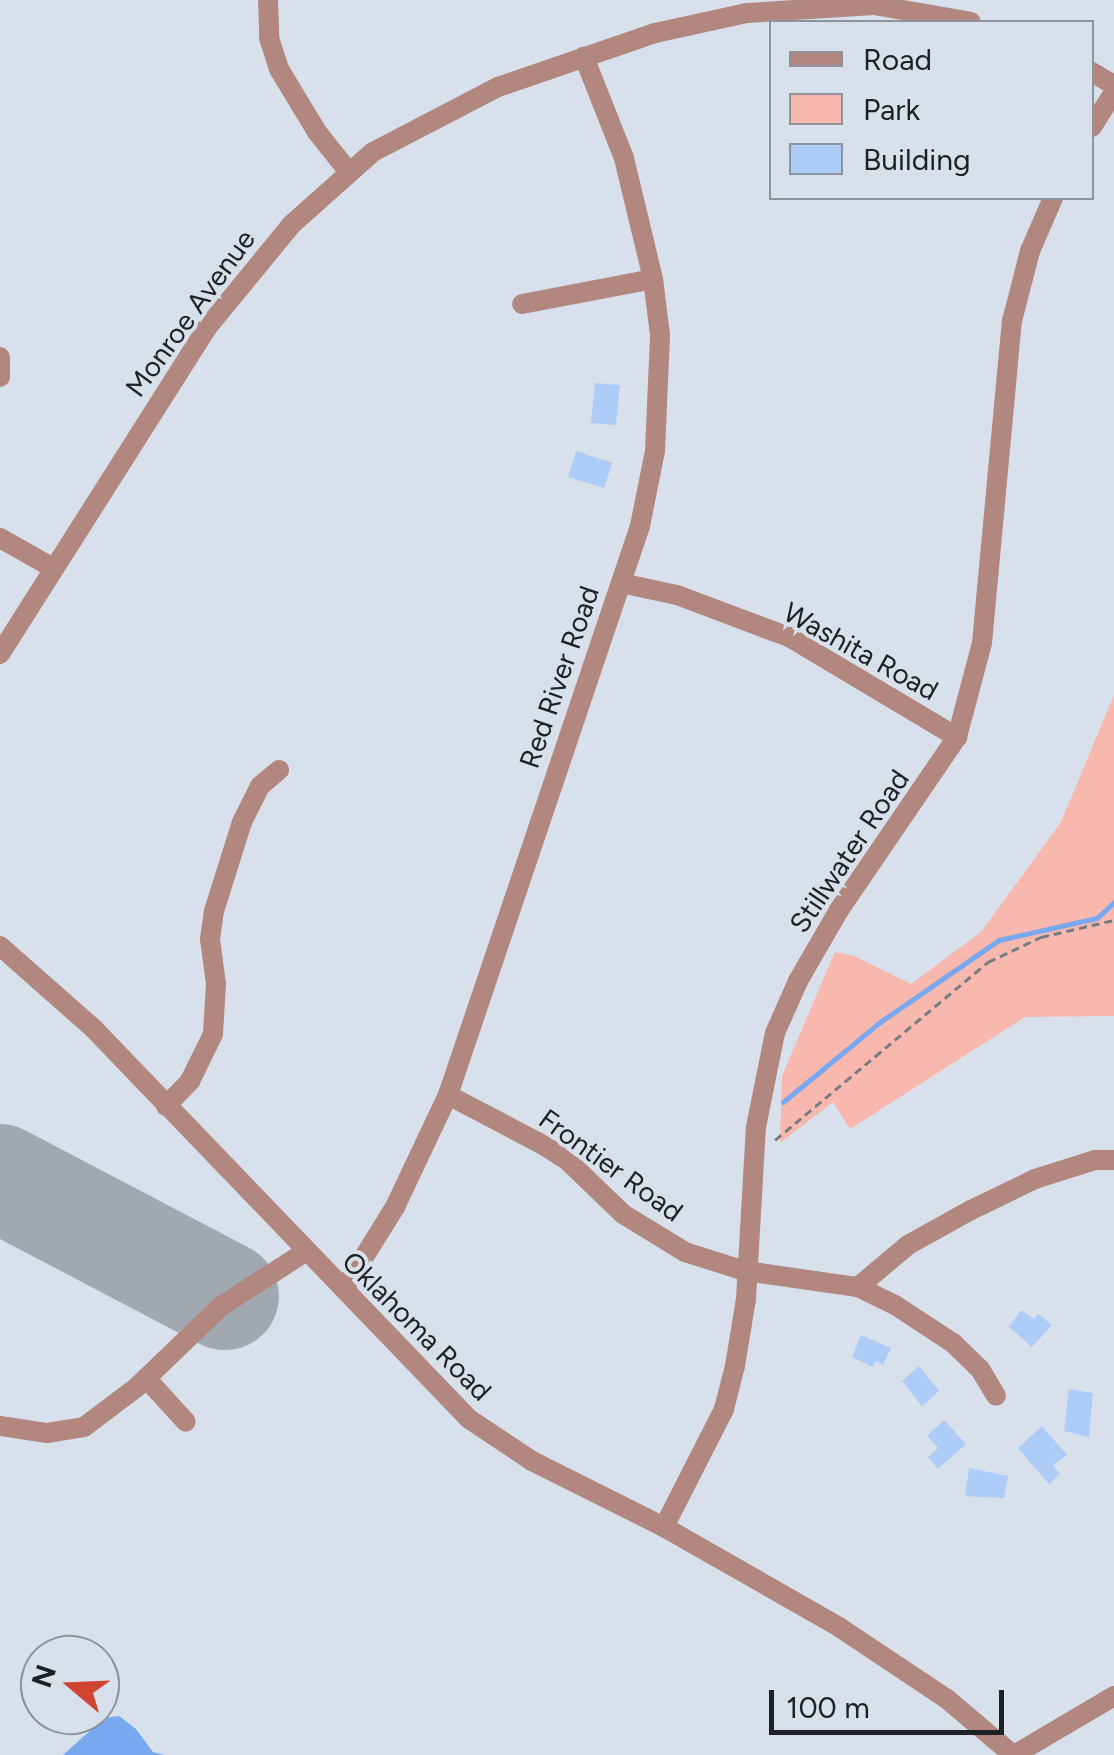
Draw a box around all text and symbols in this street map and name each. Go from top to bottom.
legend [769,20,1094,200]
text: Road [863,41,932,78]
text: Park [863,91,920,128]
text: Building [863,141,971,178]
street label: Monroe Avenue [118,223,262,403]
street label: Red River Road [512,581,606,773]
street label: Washita Road [778,595,944,707]
street label: Stillwater Road [782,763,916,939]
street label: Frontier Road [533,1102,689,1228]
street label: Oklahoma Road [335,1244,499,1408]
north arrow [20,1635,120,1735]
text: N [24,1660,63,1692]
scale bar [774,1670,1009,1732]
text: 100 m [786,1689,870,1726]

